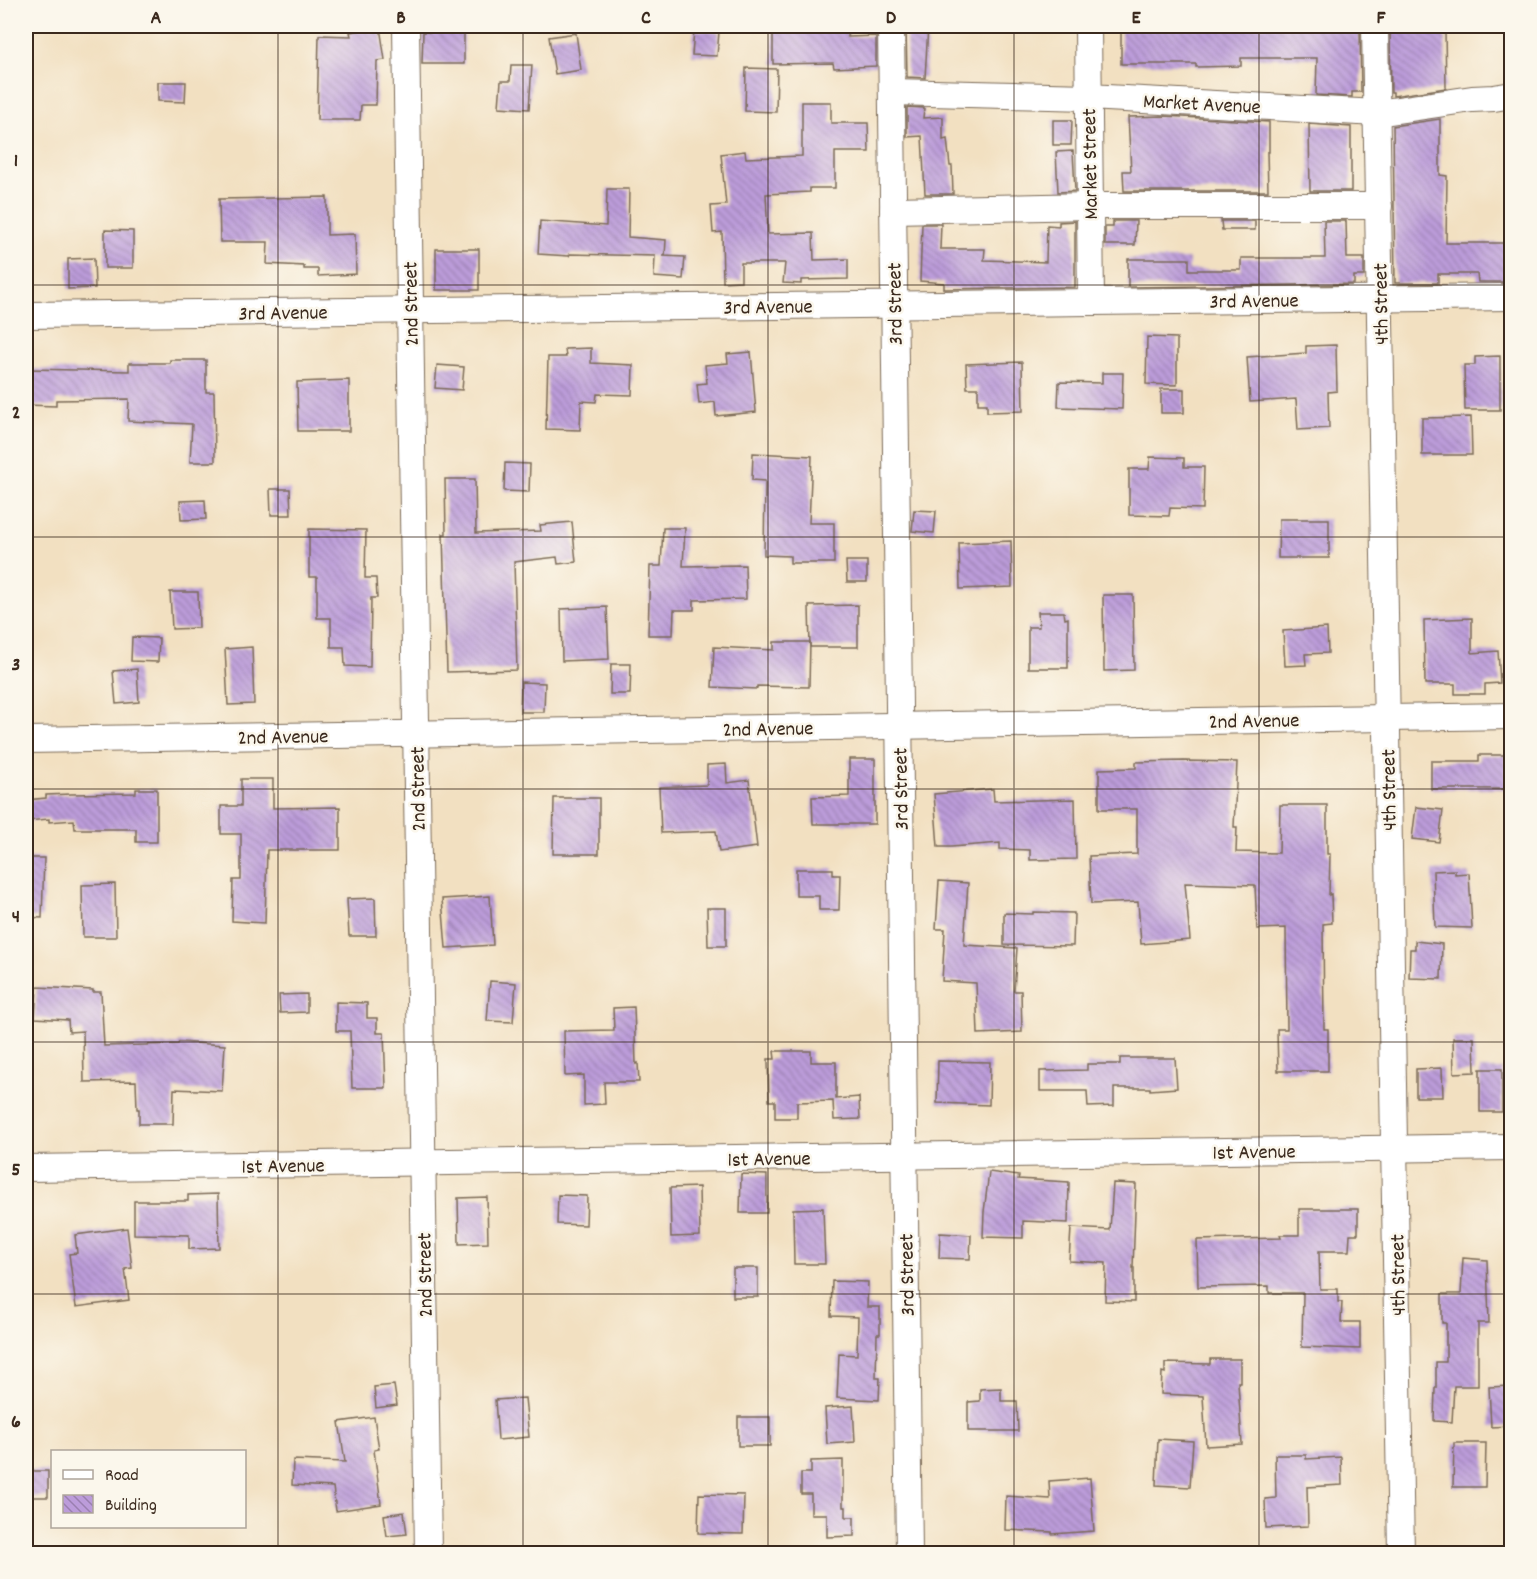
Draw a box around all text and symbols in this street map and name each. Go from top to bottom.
text: A [151,5,162,33]
text: B [396,5,406,33]
text: C [641,5,651,33]
text: D [886,5,897,33]
text: E [1131,5,1141,33]
text: F [1377,5,1387,33]
street label: Market Avenue [1142,88,1261,124]
street label: Market Street [1076,108,1108,220]
text: 1 [14,148,18,176]
street label: 2nd Street [397,261,429,346]
street label: 3rd Street [881,262,913,346]
street label: 4th Street [1367,262,1399,345]
street label: 3rd Avenue [1209,287,1299,319]
street label: 3rd Avenue [723,293,813,325]
street label: 3rd Avenue [238,299,328,331]
text: 2 [12,400,20,428]
text: 3 [12,652,20,680]
street label: 2nd Avenue [1208,707,1300,739]
street label: 2nd Avenue [722,715,814,747]
street label: 2nd Avenue [237,723,329,755]
street label: 2nd Street [404,746,436,831]
street label: 3rd Street [887,747,919,831]
street label: 4th Street [1375,748,1407,831]
text: 4 [12,904,20,932]
street label: 1st Avenue [1212,1138,1296,1170]
street label: 1st Avenue [727,1145,811,1177]
street label: 1st Avenue [241,1152,325,1184]
text: 5 [11,1157,21,1185]
street label: 2nd Street [411,1232,443,1317]
street label: 3rd Street [893,1233,925,1317]
street label: 4th Street [1384,1233,1416,1316]
text: 6 [11,1409,21,1437]
legend [51,1450,246,1528]
text: Road [105,1464,139,1489]
text: Building [105,1494,157,1519]

